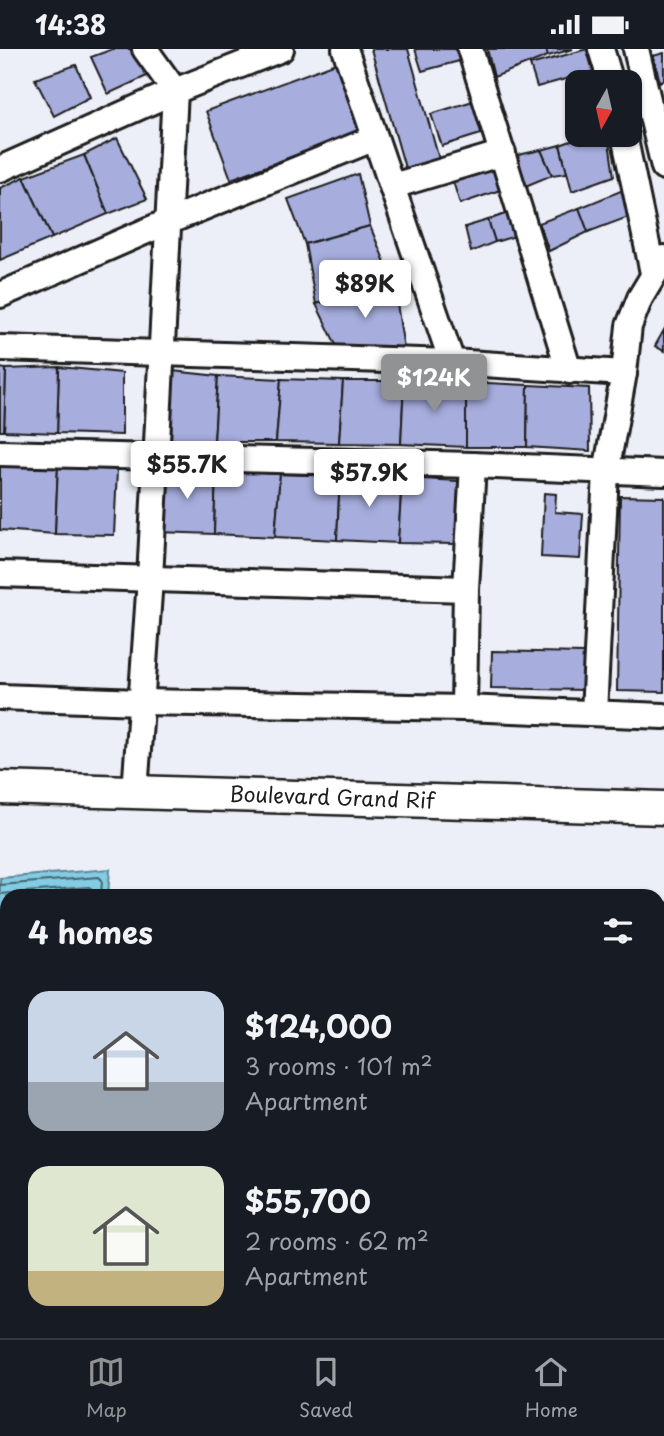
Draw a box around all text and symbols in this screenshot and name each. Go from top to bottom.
text: 14:38 [35,5,106,44]
north arrow [565,70,642,147]
map controls [565,70,642,147]
pin: $89K [324,261,406,320]
text: $89K [335,265,395,300]
pin: $124K [385,355,483,414]
text: $124K [397,359,471,394]
pin: $55.7K [130,441,244,501]
text: $55.7K [147,446,227,481]
pin: $57.9K [312,449,426,509]
text: $57.9K [330,454,408,489]
street label: Boulevard Grand Rif [229,776,437,816]
text: 4 homes [28,909,153,954]
icon: filters [599,912,637,950]
text: $124,000 [245,1003,392,1048]
icon: home [84,1019,168,1103]
text: 3 rooms · 101 m² [245,1048,433,1083]
text: Apartment [245,1083,368,1118]
text: $55,700 [245,1178,371,1223]
icon: home [84,1194,168,1278]
text: 2 rooms · 62 m² [245,1223,429,1258]
text: Apartment [245,1258,368,1293]
tab: Map [86,1353,127,1423]
tab: Saved [299,1353,353,1423]
tab: Home [525,1353,578,1423]

